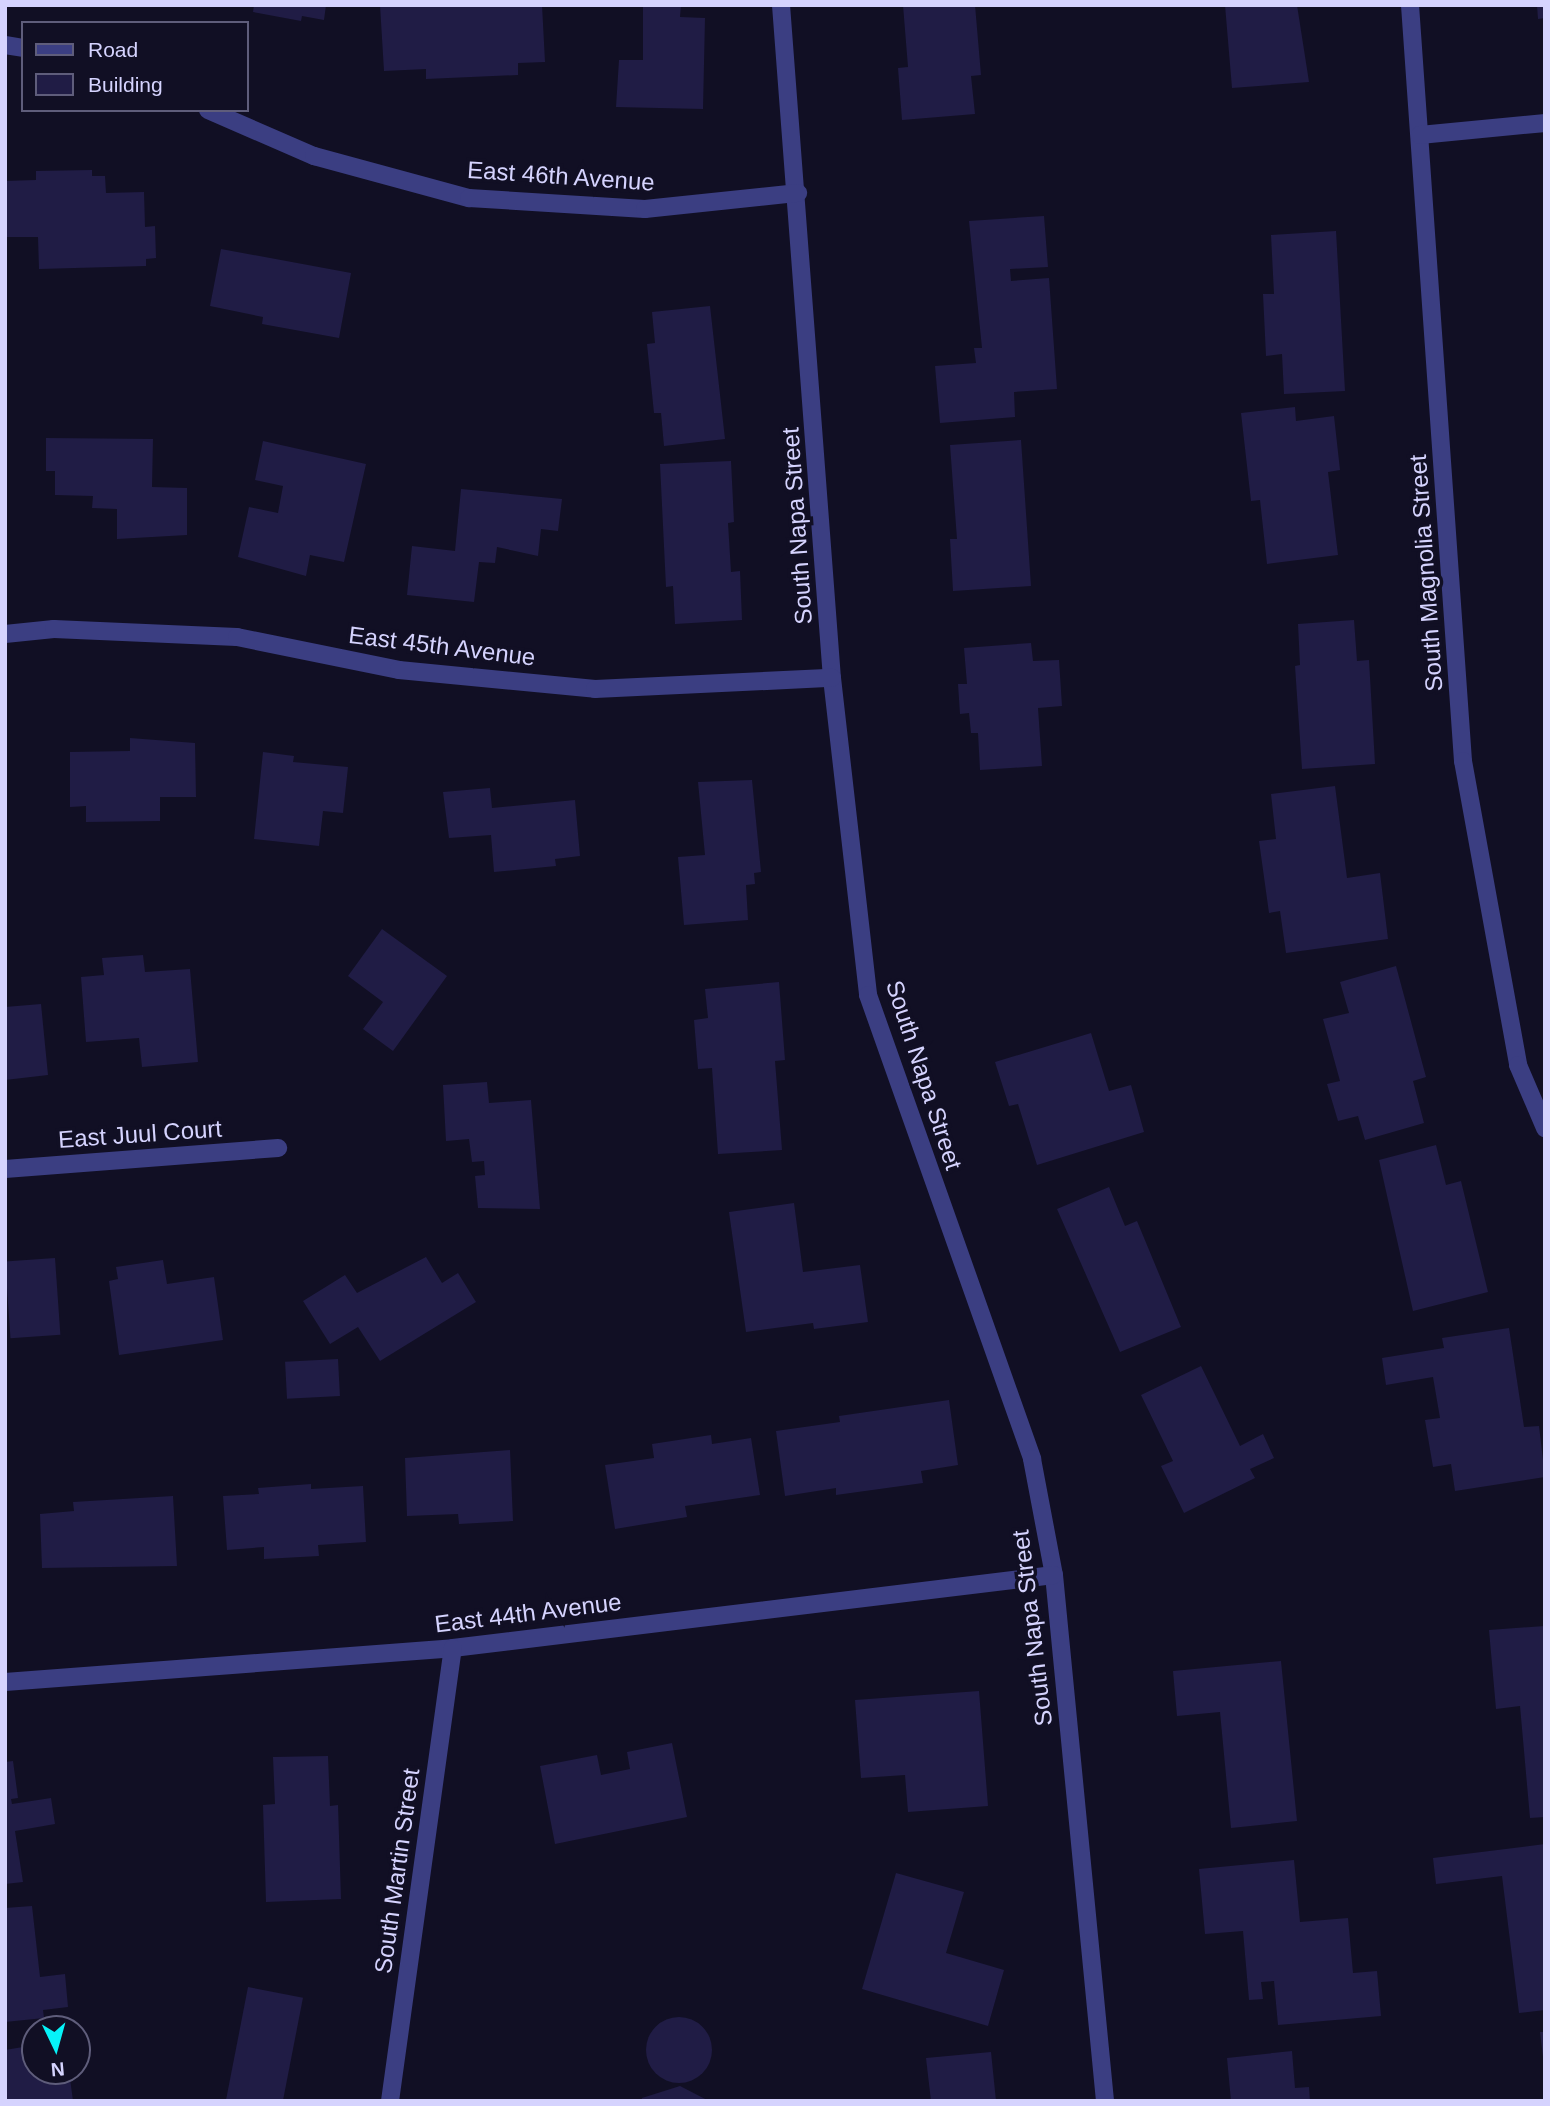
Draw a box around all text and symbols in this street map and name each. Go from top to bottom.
legend [21,21,248,112]
text: Road [88,38,138,61]
text: Building [88,73,163,96]
street label: East 46th Avenue [466,155,656,197]
street label: South Napa Street [776,427,818,625]
street label: South Magnolia Street [1403,454,1449,692]
street label: East 45th Avenue [346,620,538,672]
street label: South Napa Street [880,977,968,1173]
street label: East Juul Court [57,1114,223,1154]
street label: South Napa Street [1006,1528,1058,1728]
street label: East 44th Avenue [432,1587,624,1639]
street label: South Martin Street [368,1767,426,1975]
north arrow [21,2015,91,2085]
text: N [50,2058,65,2080]

